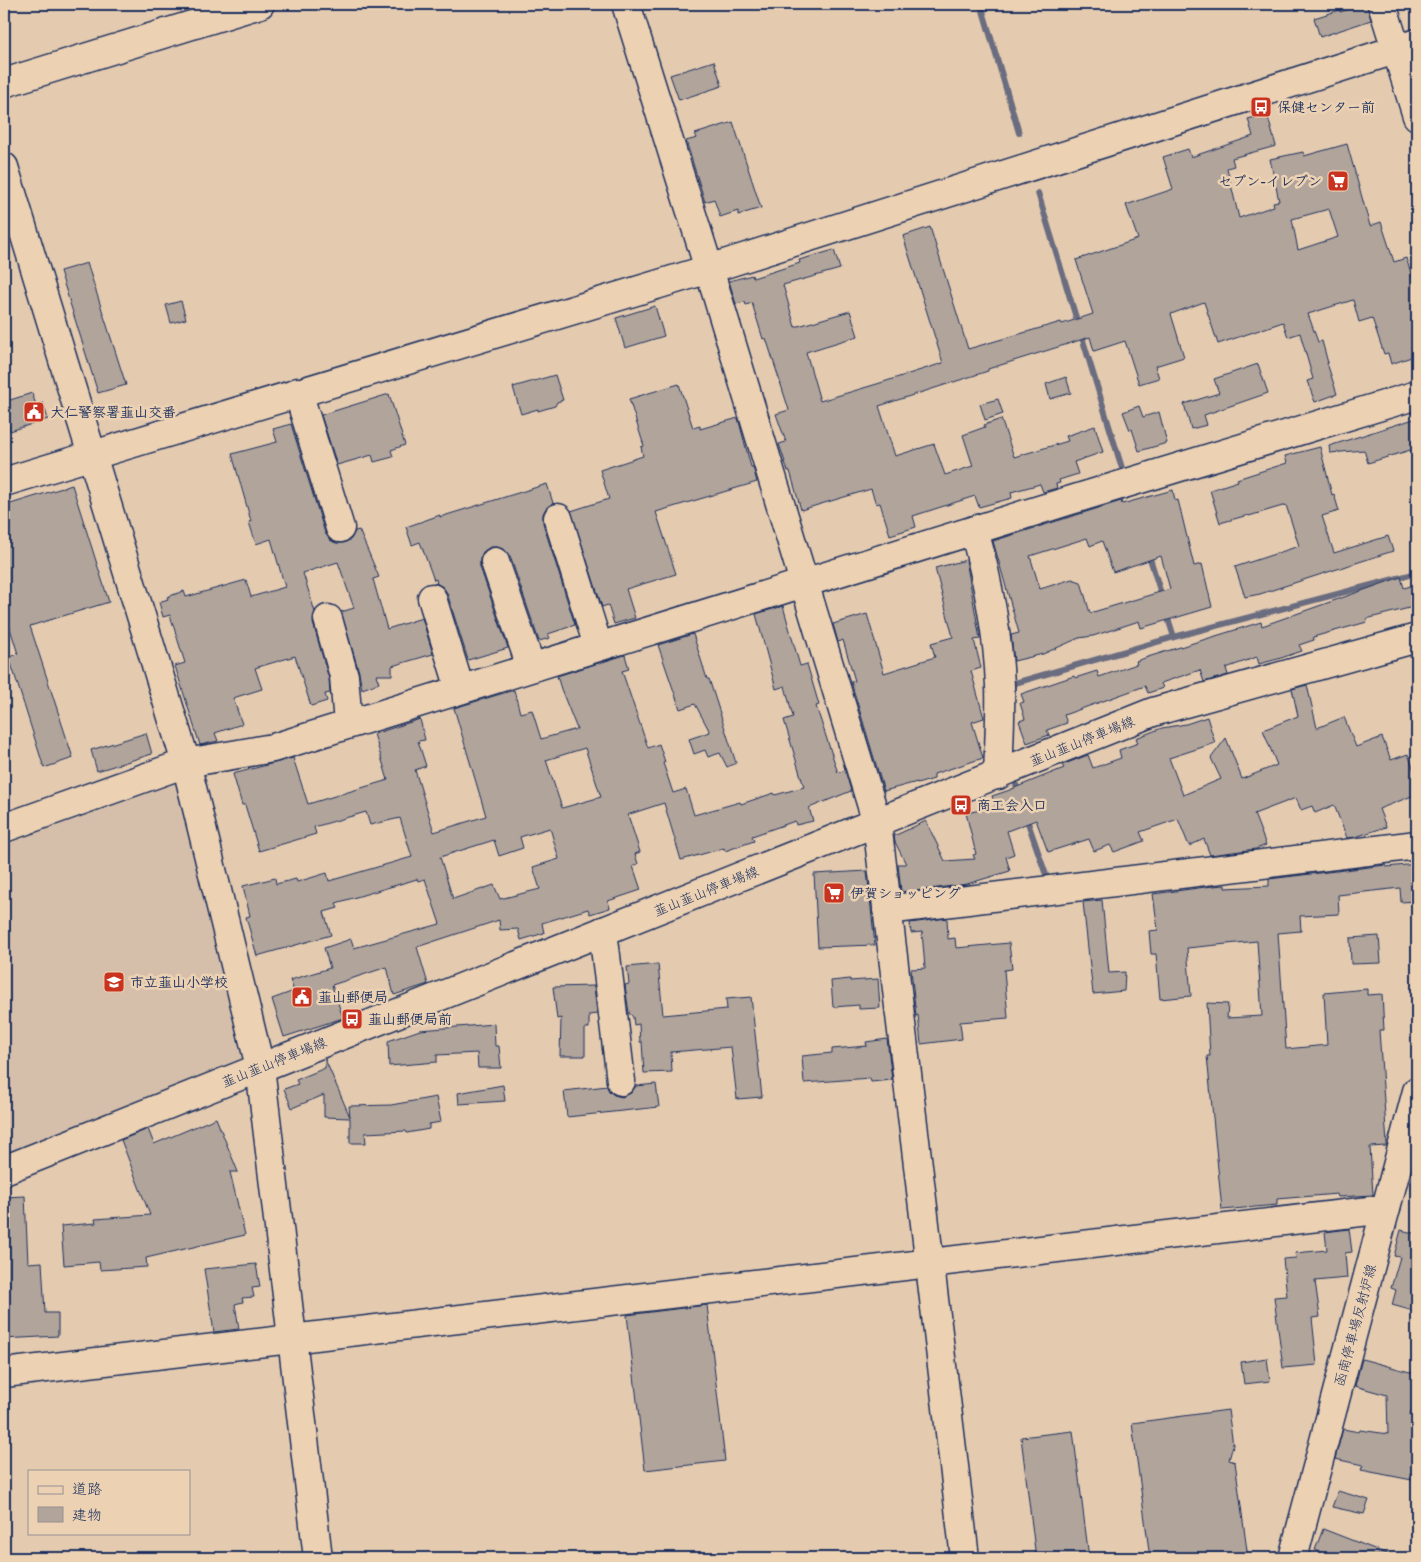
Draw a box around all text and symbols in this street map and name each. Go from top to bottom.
bus stop icon: 保健センター前 [1249,95,1273,119]
place label: 保健センター前 [1277,99,1375,116]
supermarket icon: セブン-イレブン [1326,169,1350,193]
place label: セブン-イレブン [1218,173,1322,190]
public building icon: 大仁警察署韮山交番 [22,400,46,424]
place label: 大仁警察署韮山交番 [50,404,176,421]
street label: 韮山韮山停車場線 [1027,713,1137,770]
bus stop icon: 商工会入口 [949,793,973,817]
place label: 商工会入口 [977,797,1047,814]
street label: 韮山韮山停車場線 [651,863,761,920]
supermarket icon: 伊賀ショッピング [822,881,846,905]
place label: 伊賀ショッピング [850,885,961,902]
school or university icon: 市立韮山小学校 [102,970,126,994]
place label: 市立韮山小学校 [130,974,228,991]
public building icon: 韮山郵便局 [290,985,314,1009]
place label: 韮山郵便局 [318,989,388,1006]
bus stop icon: 韮山郵便局前 [340,1007,364,1031]
place label: 韮山郵便局前 [368,1011,452,1028]
street label: 韮山韮山停車場線 [219,1034,329,1091]
street label: 函南停車場反射炉線 [1331,1262,1380,1388]
legend [28,1470,190,1534]
text: 道路 [72,1480,102,1498]
text: 建物 [72,1506,102,1524]

